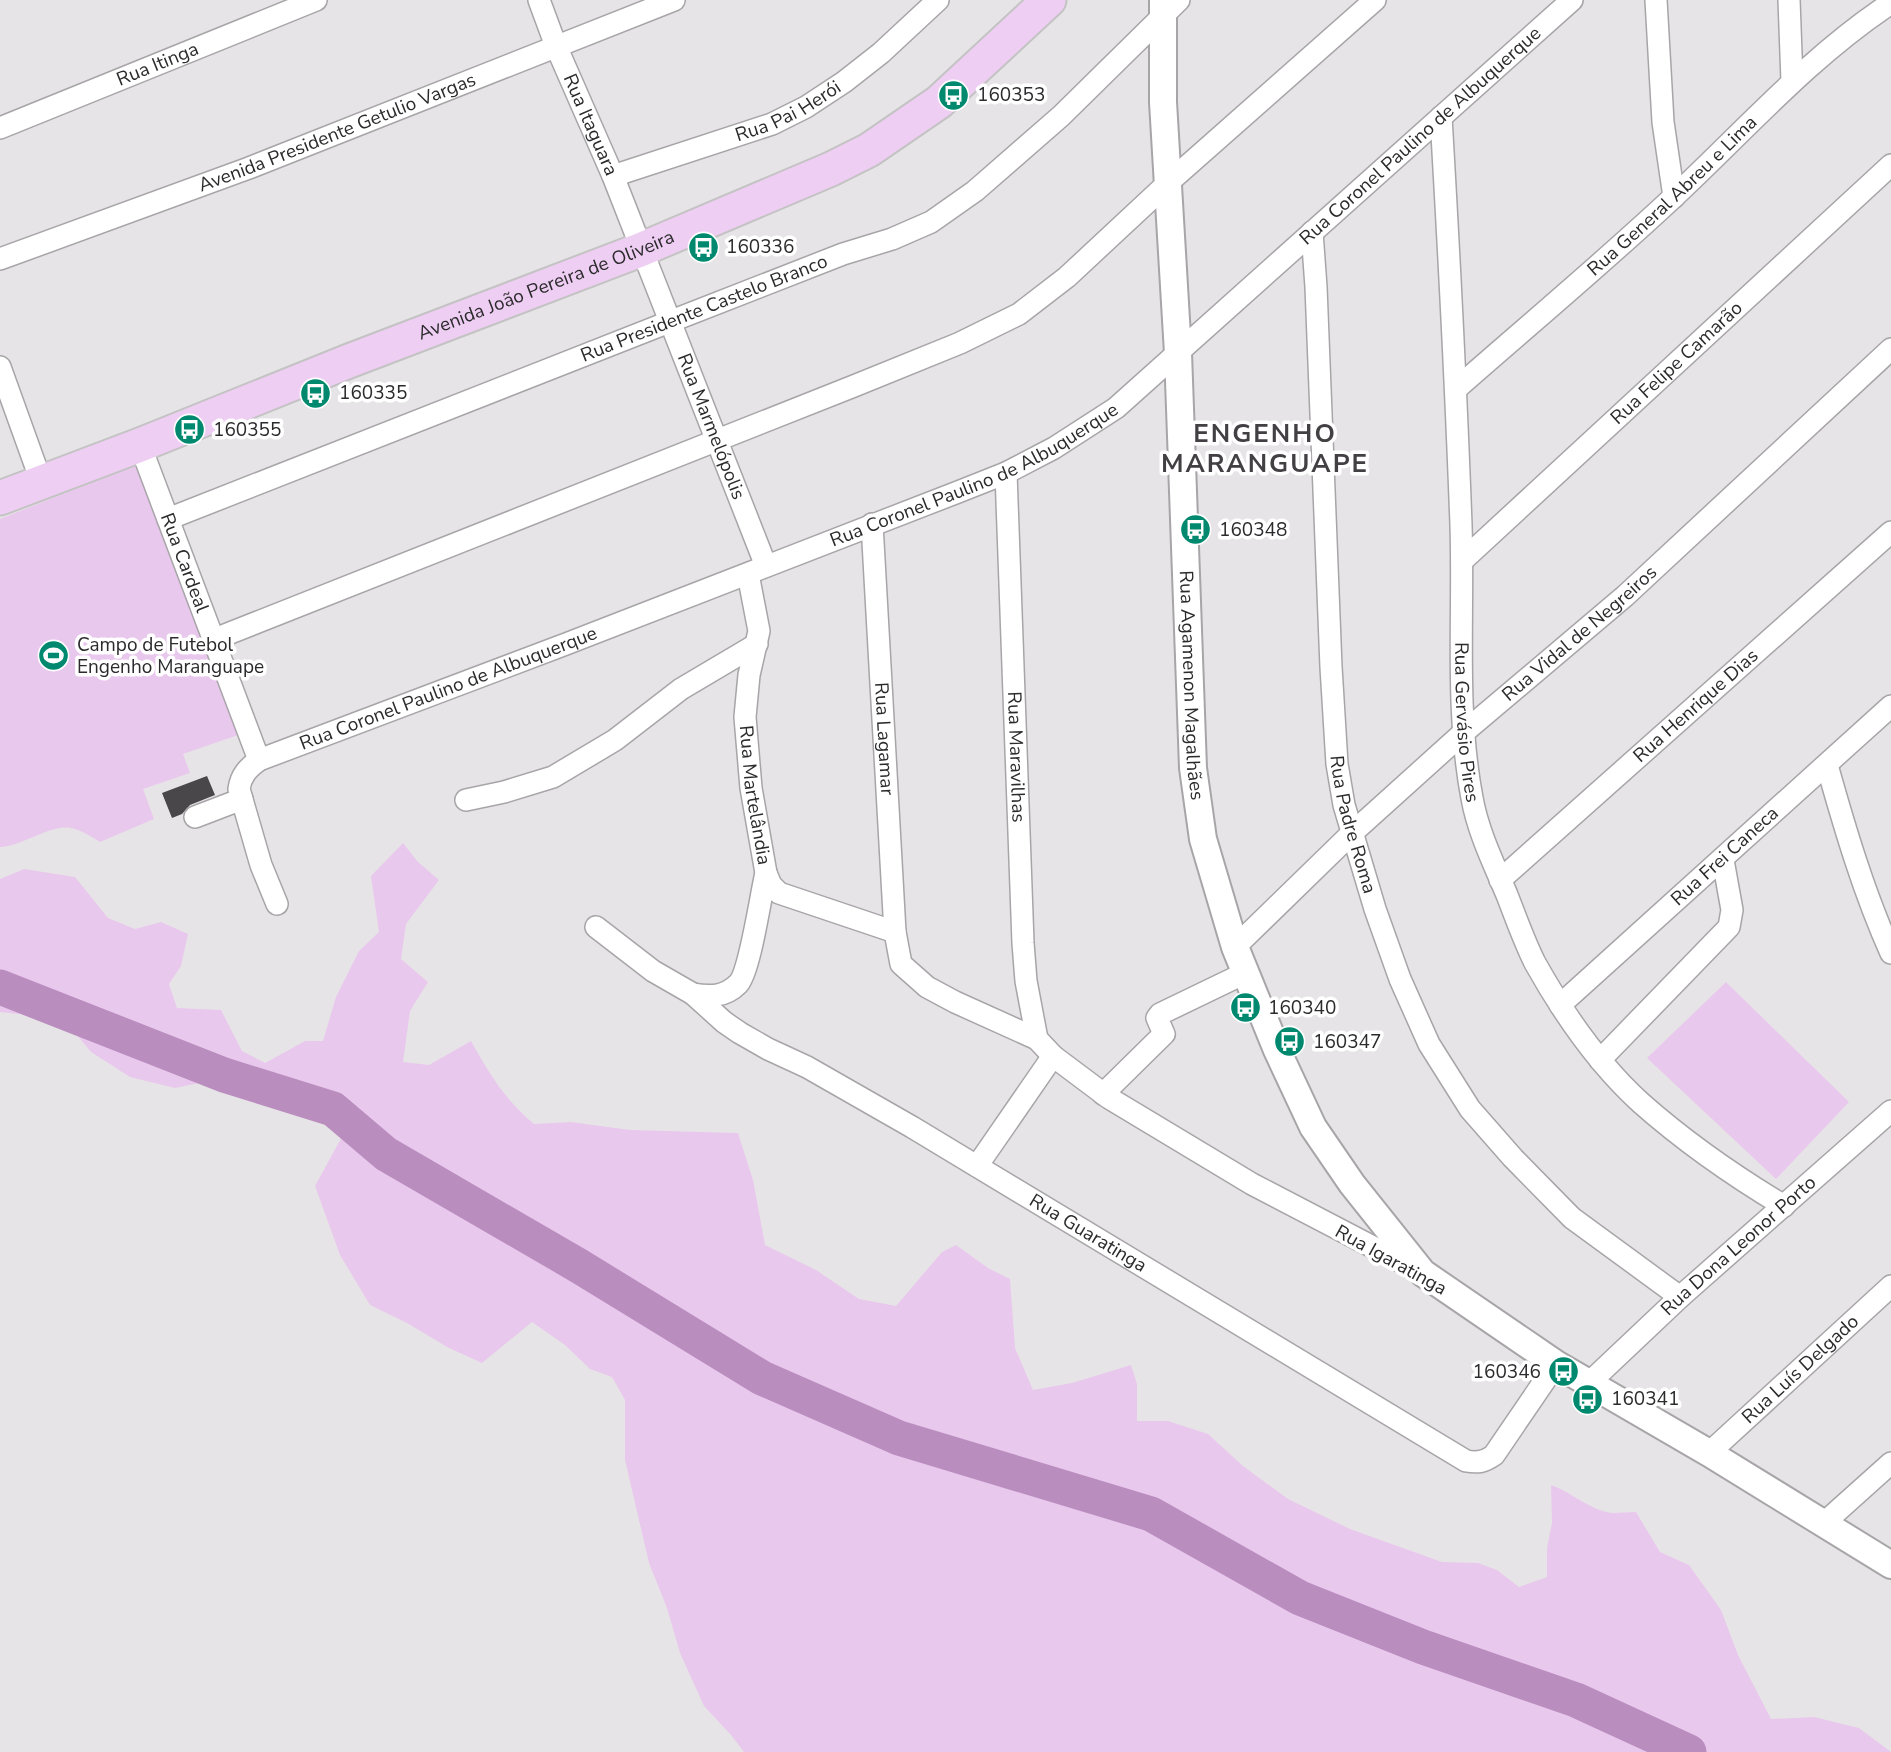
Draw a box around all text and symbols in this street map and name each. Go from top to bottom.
street label: Rua Coronel Paulino de Albuquerque [1294,21,1547,251]
street label: Rua Itinga [113,36,202,92]
street label: Avenida Presidente Getulio Vargas [195,67,480,198]
street label: Rua Itaguara [557,70,624,180]
street label: Rua Pai Herói [732,74,846,148]
bus stop icon: 160353 [937,78,971,112]
place label: 160353 [977,82,1045,108]
street label: Rua General Abreu e Lima [1582,110,1763,282]
street label: Avenida João Pereira de Oliveira [414,224,678,347]
bus stop icon: 160336 [686,230,720,264]
place label: 160336 [726,234,794,260]
street label: Rua Presidente Castelo Branco [577,248,831,368]
street label: Rua Felipe Camarão [1605,295,1748,430]
street label: Rua Marmelópolis [671,350,752,503]
bus stop icon: 160335 [299,376,333,410]
place label: 160335 [339,380,407,406]
street label: Rua Coronel Paulino de Albuquerque [826,397,1123,553]
bus stop icon: 160355 [173,413,207,447]
district label: ENGENHO MARANGUAPE [1161,416,1369,481]
place label: 160355 [213,417,281,443]
street label: Rua Cardeal [154,509,215,617]
bus stop icon: 160348 [1179,513,1213,547]
place label: 160348 [1219,517,1287,543]
street label: Rua Vidal de Negreiros [1497,560,1663,707]
street label: Rua Agamenon Magalhães [1173,570,1210,802]
street label: Rua Coronel Paulino de Albuquerque [296,620,601,756]
place label: Campo de Futebol Engenho Maranguape [77,632,264,680]
sports icon: Campo de Futebol Engenho Maranguape [37,639,71,673]
street label: Rua Gervásio Pires [1448,642,1486,805]
street label: Rua Henrique Dias [1628,643,1764,769]
street label: Rua Lagamar [868,681,900,796]
street label: Rua Maravilhas [1001,691,1032,823]
street label: Rua Martelândia [733,724,777,867]
street label: Rua Padre Roma [1323,754,1383,897]
street label: Rua Frei Caneca [1665,801,1784,912]
bus stop icon: 160340 [1228,991,1262,1025]
place label: 160340 [1268,995,1336,1021]
bus stop icon: 160347 [1273,1025,1307,1059]
place label: 160347 [1313,1029,1381,1055]
street label: Rua Dona Leonor Porto [1655,1170,1822,1322]
street label: Rua Guaratinga [1024,1188,1152,1279]
street label: Rua Igaratinga [1330,1219,1452,1301]
street label: Rua Luís Delgado [1736,1309,1865,1430]
bus stop icon: 160346 [1547,1355,1581,1389]
place label: 160346 [1473,1359,1541,1385]
bus stop icon: 160341 [1571,1382,1605,1416]
place label: 160341 [1611,1386,1679,1412]

